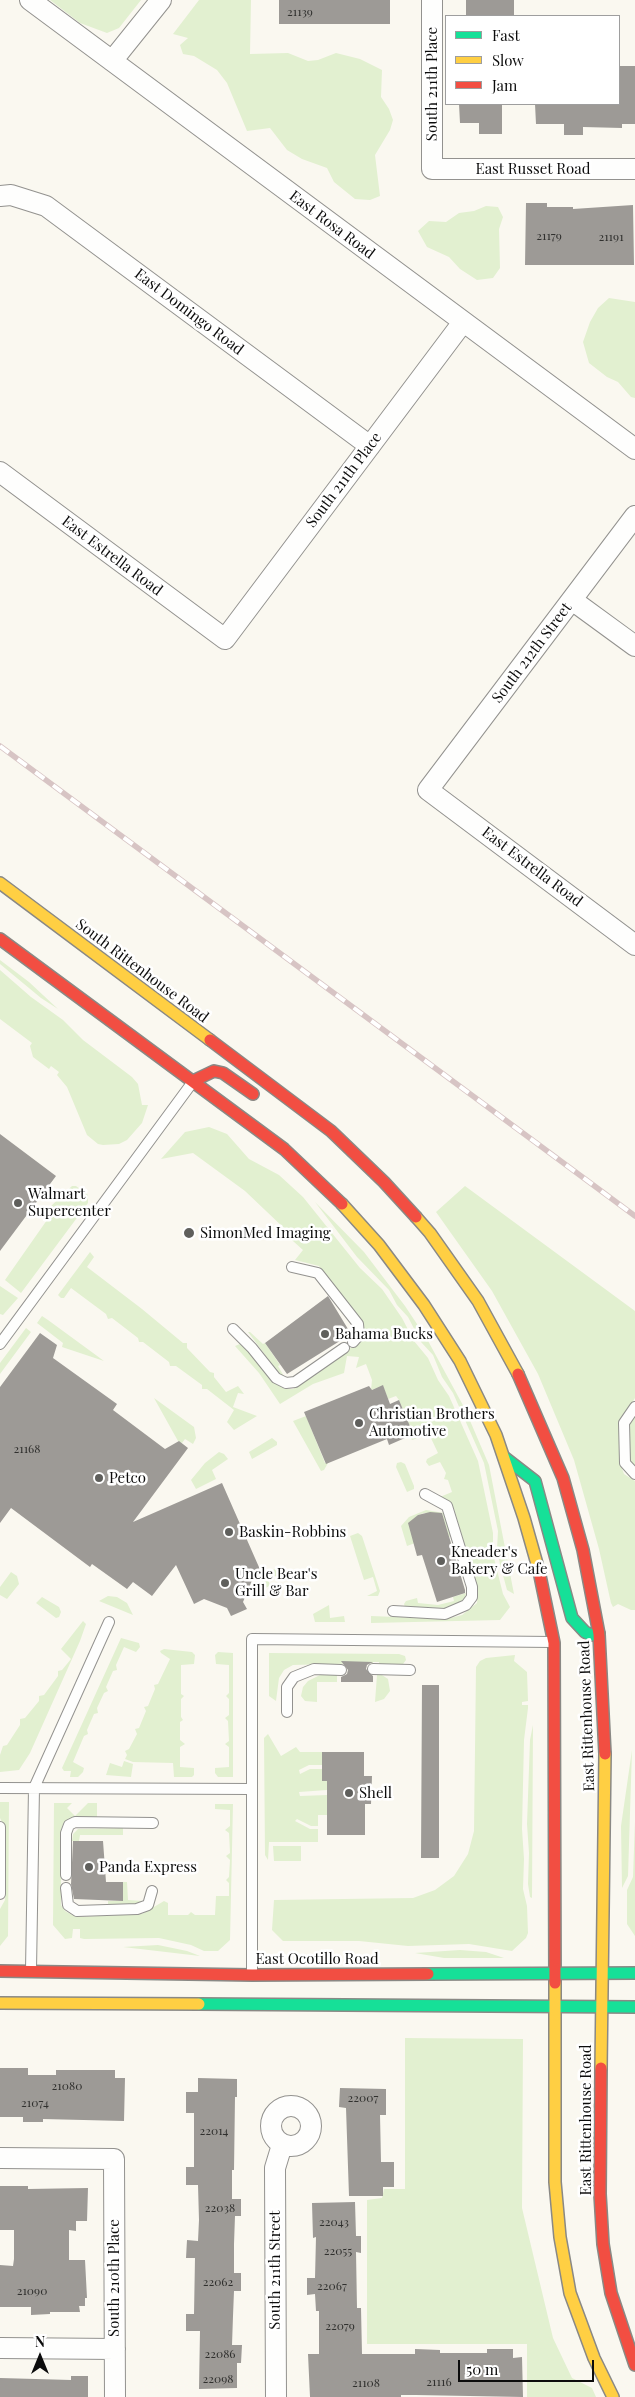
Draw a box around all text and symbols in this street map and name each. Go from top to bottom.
house number: 21139 [287,5,313,19]
legend [445,15,620,105]
text: Fast [492,25,520,45]
street label: South 211th Place [423,27,441,141]
text: Slow [492,50,524,70]
text: Jam [492,75,517,95]
street label: East Russet Road [476,160,590,178]
street label: East Rosa Road [286,187,378,263]
house number: 21179 [536,229,562,243]
house number: 21191 [598,230,624,244]
street label: East Domingo Road [131,265,247,359]
street label: South 211th Place [302,429,386,531]
street label: East Estrella Road [58,512,166,600]
street label: South 212th Street [488,599,576,707]
street label: East Estrella Road [478,823,586,911]
street label: South Rittenhouse Road [72,915,212,1027]
place label: Walmart Supercenter [28,1185,111,1220]
marker: Walmart Supercenter [12,1197,24,1209]
place label: SimonMed Imaging [200,1224,331,1242]
marker: SimonMed Imaging [182,1226,196,1240]
place label: Bahama Bucks [335,1325,433,1343]
marker: Bahama Bucks [319,1328,331,1340]
place label: Christian Brothers Automotive [369,1405,495,1440]
marker: Christian Brothers Automotive [353,1417,365,1429]
house number: 21168 [13,1442,41,1456]
place label: Petco [109,1469,146,1487]
marker: Petco [93,1472,105,1484]
place label: Baskin-Robbins [239,1523,346,1541]
marker: Baskin-Robbins [223,1526,235,1538]
place label: Kneader's Bakery & Cafe [451,1543,548,1578]
marker: Kneader's Bakery & Cafe [435,1555,447,1567]
place label: Uncle Bear's Grill & Bar [235,1565,317,1600]
marker: Uncle Bear's Grill & Bar [219,1577,231,1589]
street label: East Rittenhouse Road [575,1640,599,1792]
place label: Shell [359,1784,392,1802]
marker: Shell [343,1787,355,1799]
place label: Panda Express [99,1858,197,1876]
marker: Panda Express [83,1861,95,1873]
street label: East Ocotillo Road [255,1950,379,1968]
street label: East Rittenhouse Road [577,2045,595,2195]
house number: 21080 [52,2079,82,2093]
house number: 22007 [348,2091,378,2105]
house number: 21074 [21,2096,49,2110]
house number: 22014 [199,2124,229,2138]
house number: 22038 [205,2201,235,2215]
street label: South 211th Street [266,2210,284,2330]
house number: 22043 [319,2215,349,2229]
street label: South 210th Place [105,2219,123,2337]
house number: 22055 [324,2244,352,2258]
house number: 22062 [203,2275,233,2289]
house number: 22067 [317,2279,347,2293]
house number: 21090 [17,2284,47,2298]
house number: 22079 [325,2319,355,2333]
north arrow [15,2332,65,2382]
text: N [35,2332,45,2351]
house number: 22086 [204,2347,236,2361]
scale bar [460,2350,596,2382]
text: 50 m [466,2359,498,2379]
house number: 22098 [202,2372,234,2386]
house number: 21116 [426,2375,452,2389]
house number: 21108 [352,2376,380,2390]

